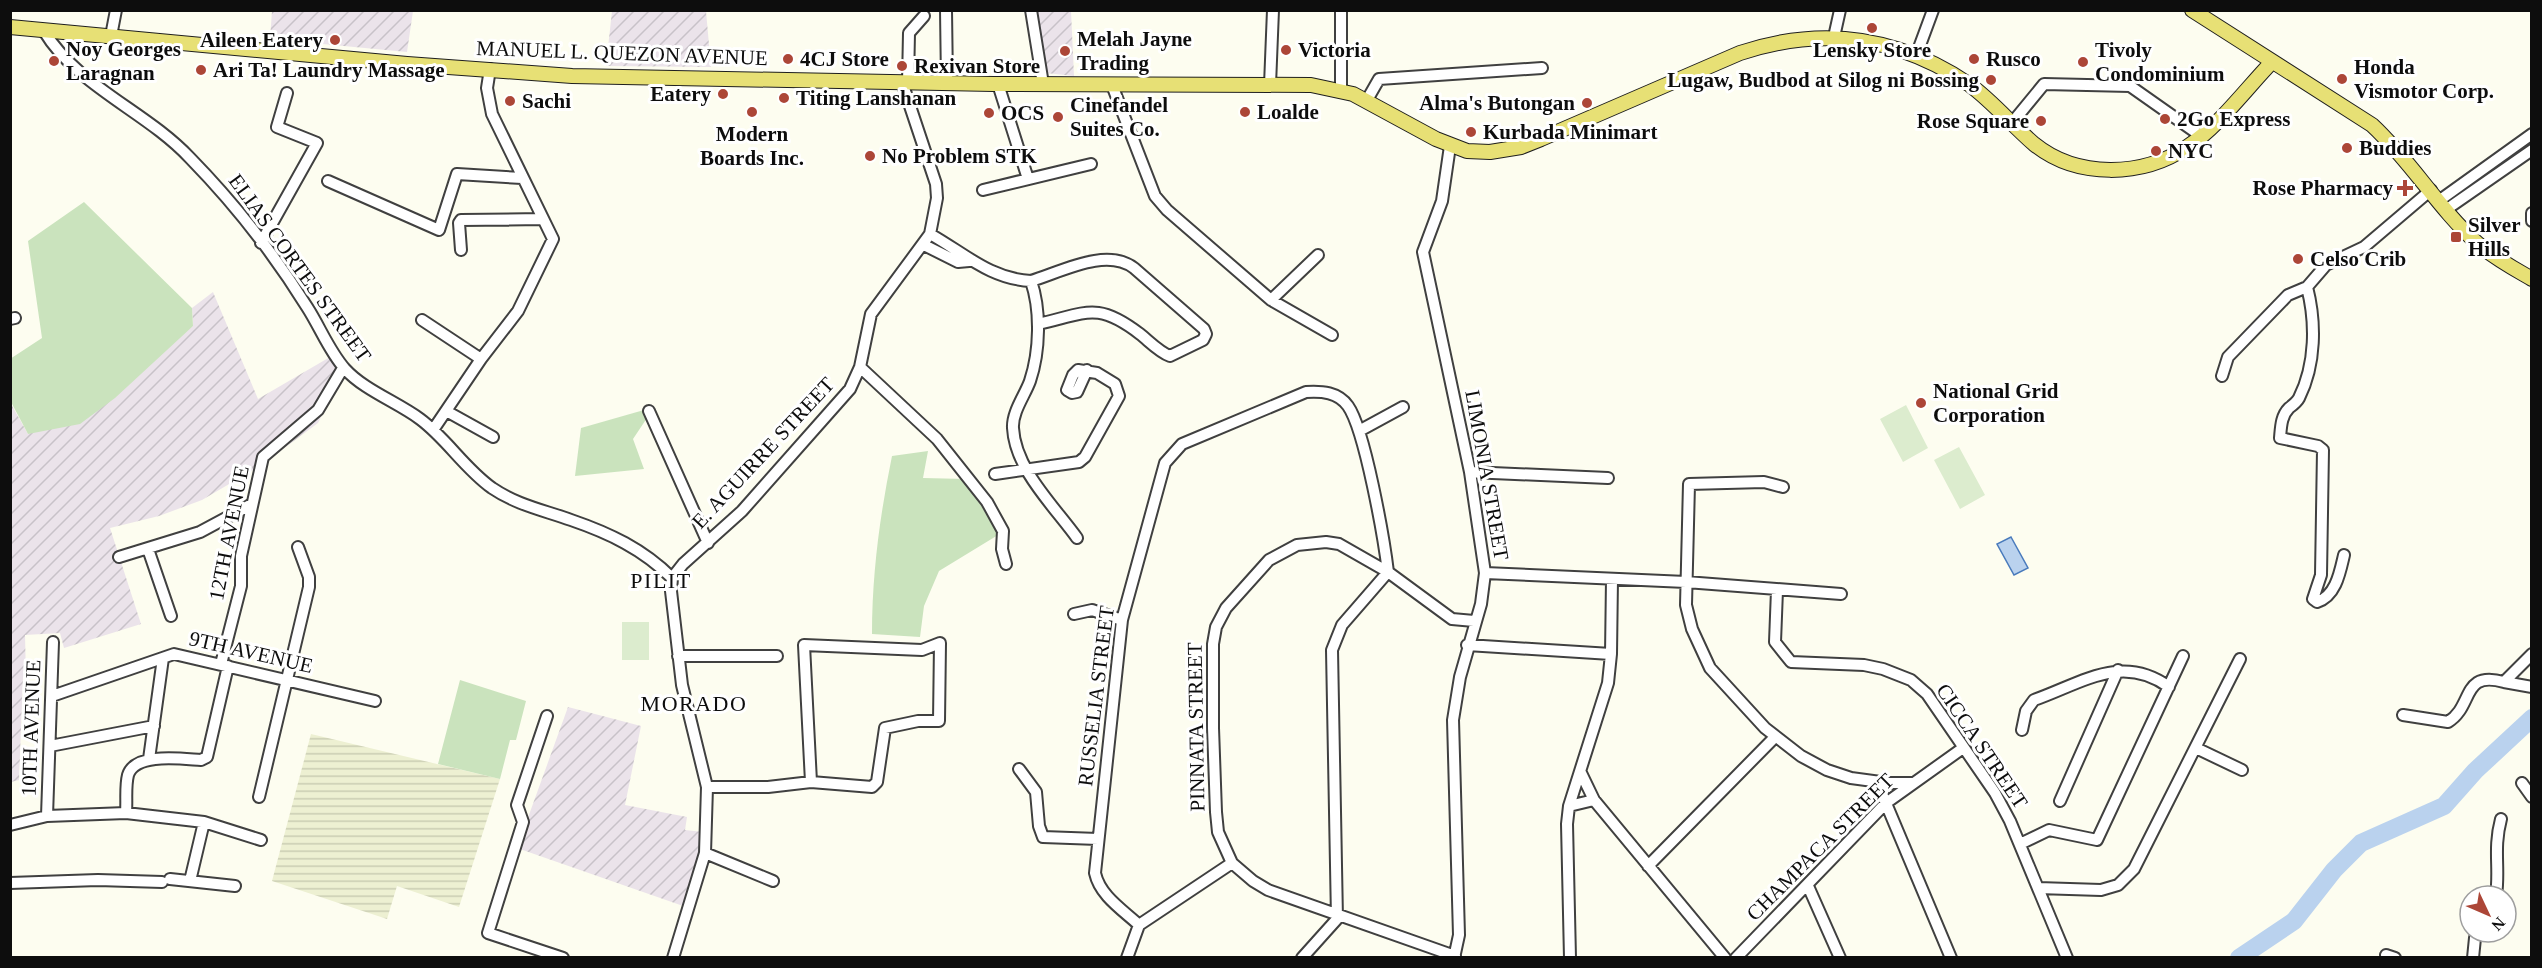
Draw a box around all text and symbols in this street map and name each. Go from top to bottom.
marker: Lensky Store [1865,21,1879,35]
place label: Melah Jayne Trading [1077,27,1192,75]
place label: Aileen Eatery [200,28,324,52]
marker: Aileen Eatery [328,33,342,47]
street label: MANUEL L. QUEZON AVENUE [476,36,768,70]
place label: Noy Georges Laragnan [66,37,181,85]
place label: Victoria [1298,38,1371,62]
place label: Lensky Store [1813,38,1931,62]
place label: Tivoly Condominium [2095,38,2225,86]
marker: Victoria [1279,43,1293,57]
marker: Melah Jayne Trading [1058,44,1072,58]
place label: 4CJ Store [800,47,889,71]
place label: Rusco [1986,47,2041,71]
marker: 4CJ Store [781,52,795,66]
marker: Rusco [1967,52,1981,66]
marker: Noy Georges Laragnan [47,54,61,68]
place label: Rexivan Store [914,54,1040,78]
marker: Tivoly Condominium [2076,55,2090,69]
place label: Honda Vismotor Corp. [2354,55,2494,103]
place label: Ari Ta! Laundry Massage [213,58,445,82]
marker: Rexivan Store [895,59,909,73]
marker: Ari Ta! Laundry Massage [194,63,208,77]
place label: Lugaw, Budbod at Silog ni Bossing [1667,68,1979,92]
marker: Honda Vismotor Corp. [2335,72,2349,86]
marker: Lugaw, Budbod at Silog ni Bossing [1984,73,1998,87]
place label: Eatery [650,82,711,106]
place label: Titing Lanshanan [796,86,956,110]
marker: Eatery [716,87,730,101]
place label: Sachi [522,89,571,113]
marker: Titing Lanshanan [777,91,791,105]
place label: Alma's Butongan [1419,91,1575,115]
place label: Cinefandel Suites Co. [1070,93,1168,141]
marker: Sachi [503,94,517,108]
marker: Alma's Butongan [1580,96,1594,110]
place label: Loalde [1257,100,1319,124]
place label: OCS [1001,101,1044,125]
marker: Modern Boards Inc. [745,105,759,119]
marker: Loalde [1238,105,1252,119]
marker: OCS [982,106,996,120]
place label: 2Go Express [2177,107,2290,131]
place label: Rose Square [1917,109,2029,133]
marker: Cinefandel Suites Co. [1051,110,1065,124]
marker: 2Go Express [2158,112,2172,126]
marker: Rose Square [2034,114,2048,128]
place label: Kurbada Minimart [1483,120,1657,144]
place label: Modern Boards Inc. [700,122,804,170]
marker: Kurbada Minimart [1464,125,1478,139]
place label: Buddies [2359,136,2431,160]
place label: NYC [2168,139,2214,163]
marker: Buddies [2340,141,2354,155]
place label: No Problem STK [882,144,1037,168]
marker: NYC [2149,144,2163,158]
marker: No Problem STK [863,149,877,163]
street label: ELIAS CORTES STREET [224,169,376,367]
place label: Rose Pharmacy [2252,176,2393,200]
marker: Rose Pharmacy [2398,181,2412,195]
place label: Silver Hills [2468,213,2521,261]
marker: Silver Hills [2449,230,2463,244]
place label: Celso Crib [2310,247,2406,271]
marker: Celso Crib [2291,252,2305,266]
street label: E. AGUIRRE STREET [687,372,839,533]
place label: National Grid Corporation [1933,379,2059,427]
street label: LIMONIA STREET [1460,388,1514,562]
marker: National Grid Corporation [1914,396,1928,410]
street label: 12TH AVENUE [204,464,254,602]
district label: PILIT [630,568,692,593]
street label: RUSSELIA STREET [1073,604,1119,788]
street label: 9TH AVENUE [187,626,315,678]
street label: PINNATA STREET [1183,642,1209,812]
street label: 10TH AVENUE [17,659,45,797]
street label: CICCA STREET [1931,679,2033,813]
district label: MORADO [641,691,747,716]
street label: CHAMPACA STREET [1741,768,1899,926]
north arrow [2458,884,2518,944]
text: N [2488,914,2509,934]

